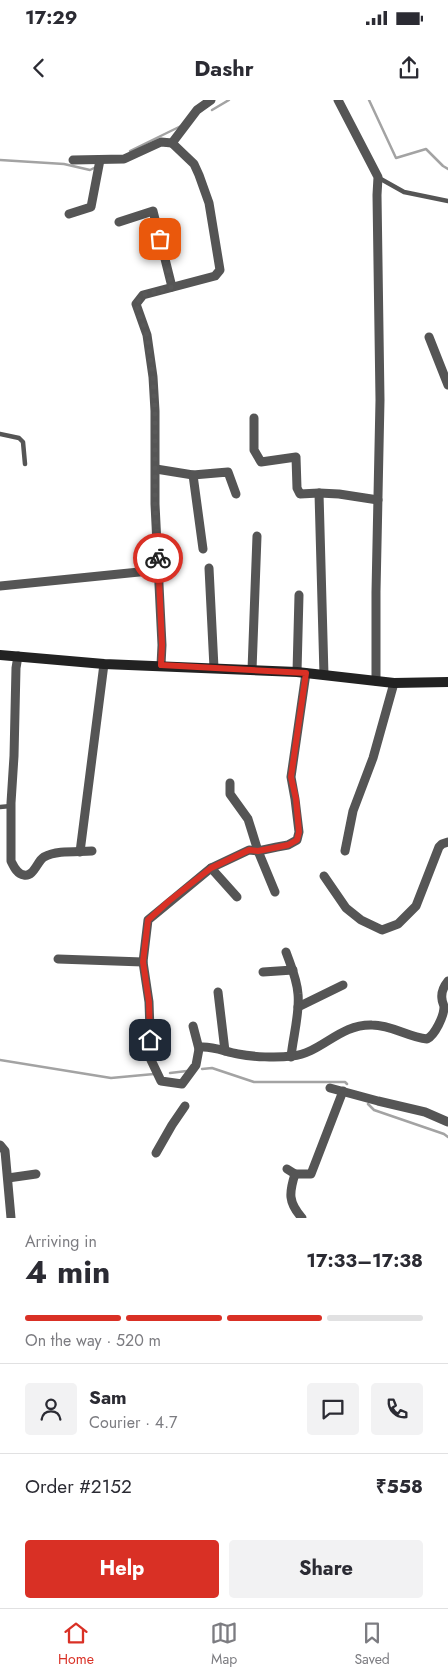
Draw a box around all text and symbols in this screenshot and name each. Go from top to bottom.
text: 17:29 [25,4,77,31]
text: Dashr [194,52,254,84]
icon: back [25,54,53,82]
icon: share [395,54,423,82]
pin [139,218,181,260]
icon: bag [146,225,174,253]
courier [133,533,183,583]
icon: bike [144,544,172,572]
pin [129,1019,171,1061]
icon: home [136,1026,164,1054]
text: Arriving in [25,1230,97,1253]
text: 17:33–17:38 [306,1247,423,1274]
text: 4 min [25,1249,110,1295]
text: On the way · 520 m [25,1329,161,1352]
button: person [25,1383,77,1435]
button: chat [307,1383,359,1435]
button: phone [371,1383,423,1435]
text: Sam [89,1384,127,1411]
text: Courier · 4.7 [89,1411,177,1434]
text: Order #2152 [25,1473,132,1500]
text: ₹558 [376,1473,423,1500]
button: Help [25,1540,219,1598]
button: Share [229,1540,423,1598]
tab: Home [58,1619,94,1669]
tab: Map [210,1619,238,1669]
tab: Saved [354,1619,390,1669]

